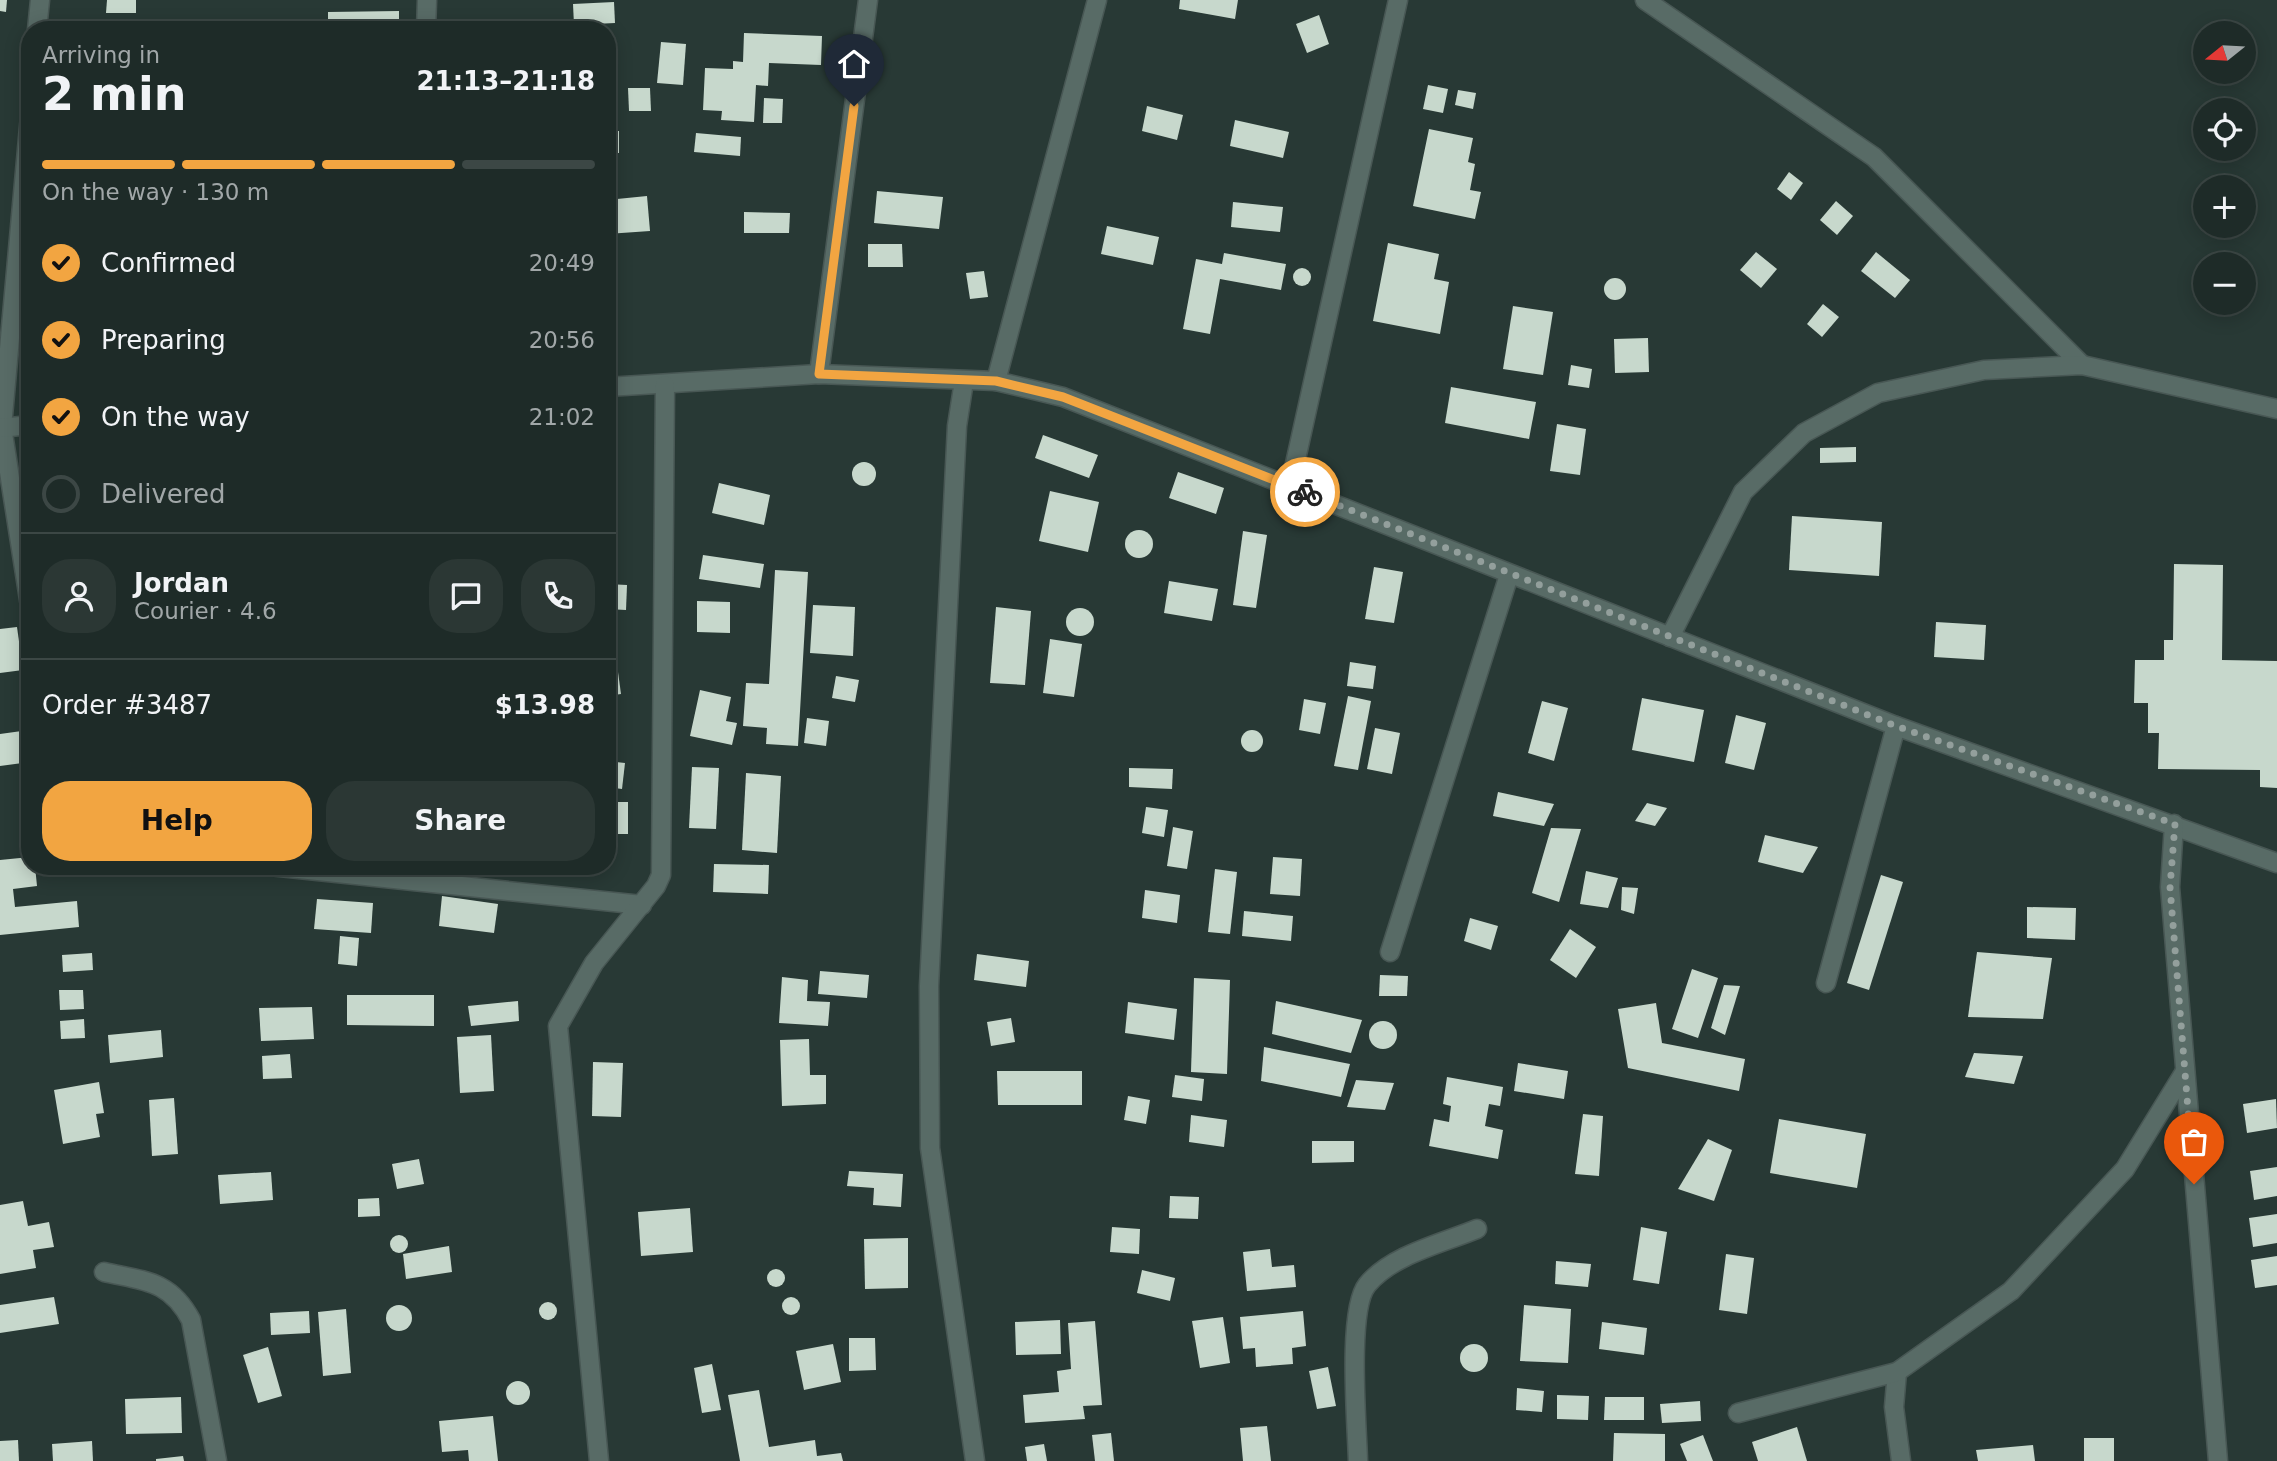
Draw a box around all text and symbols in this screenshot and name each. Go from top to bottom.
north arrow [2193,21,2256,84]
map controls [2193,21,2256,315]
pin [824,34,884,106]
text: Arriving in [42,42,160,68]
icon: home [835,45,873,83]
text: 21:13–21:18 [416,66,595,96]
text: 2 min [42,67,186,121]
button: locate [2193,98,2256,161]
button: + [2193,175,2256,238]
text: On the way · 130 m [42,179,269,205]
icon: check [42,244,80,282]
text: Confirmed [101,248,236,278]
text: 20:49 [529,250,595,276]
button: − [2193,252,2256,315]
icon: check [42,321,80,359]
text: Preparing [101,325,226,355]
text: 20:56 [529,327,595,353]
icon: check [42,398,80,436]
text: On the way [101,402,250,432]
text: 21:02 [529,404,595,430]
courier [1270,457,1340,527]
icon: bike [1286,473,1324,511]
text: Delivered [101,479,225,509]
button: person [42,559,116,633]
button: chat [429,559,503,633]
button: phone [521,559,595,633]
text: Jordan [134,568,229,598]
text: Courier · 4.6 [134,598,277,624]
text: Order #3487 [42,690,212,720]
text: $13.98 [495,690,595,720]
button: Help [42,781,312,861]
button: Share [326,781,595,861]
pin [2164,1112,2224,1184]
icon: bag [2175,1123,2213,1161]

